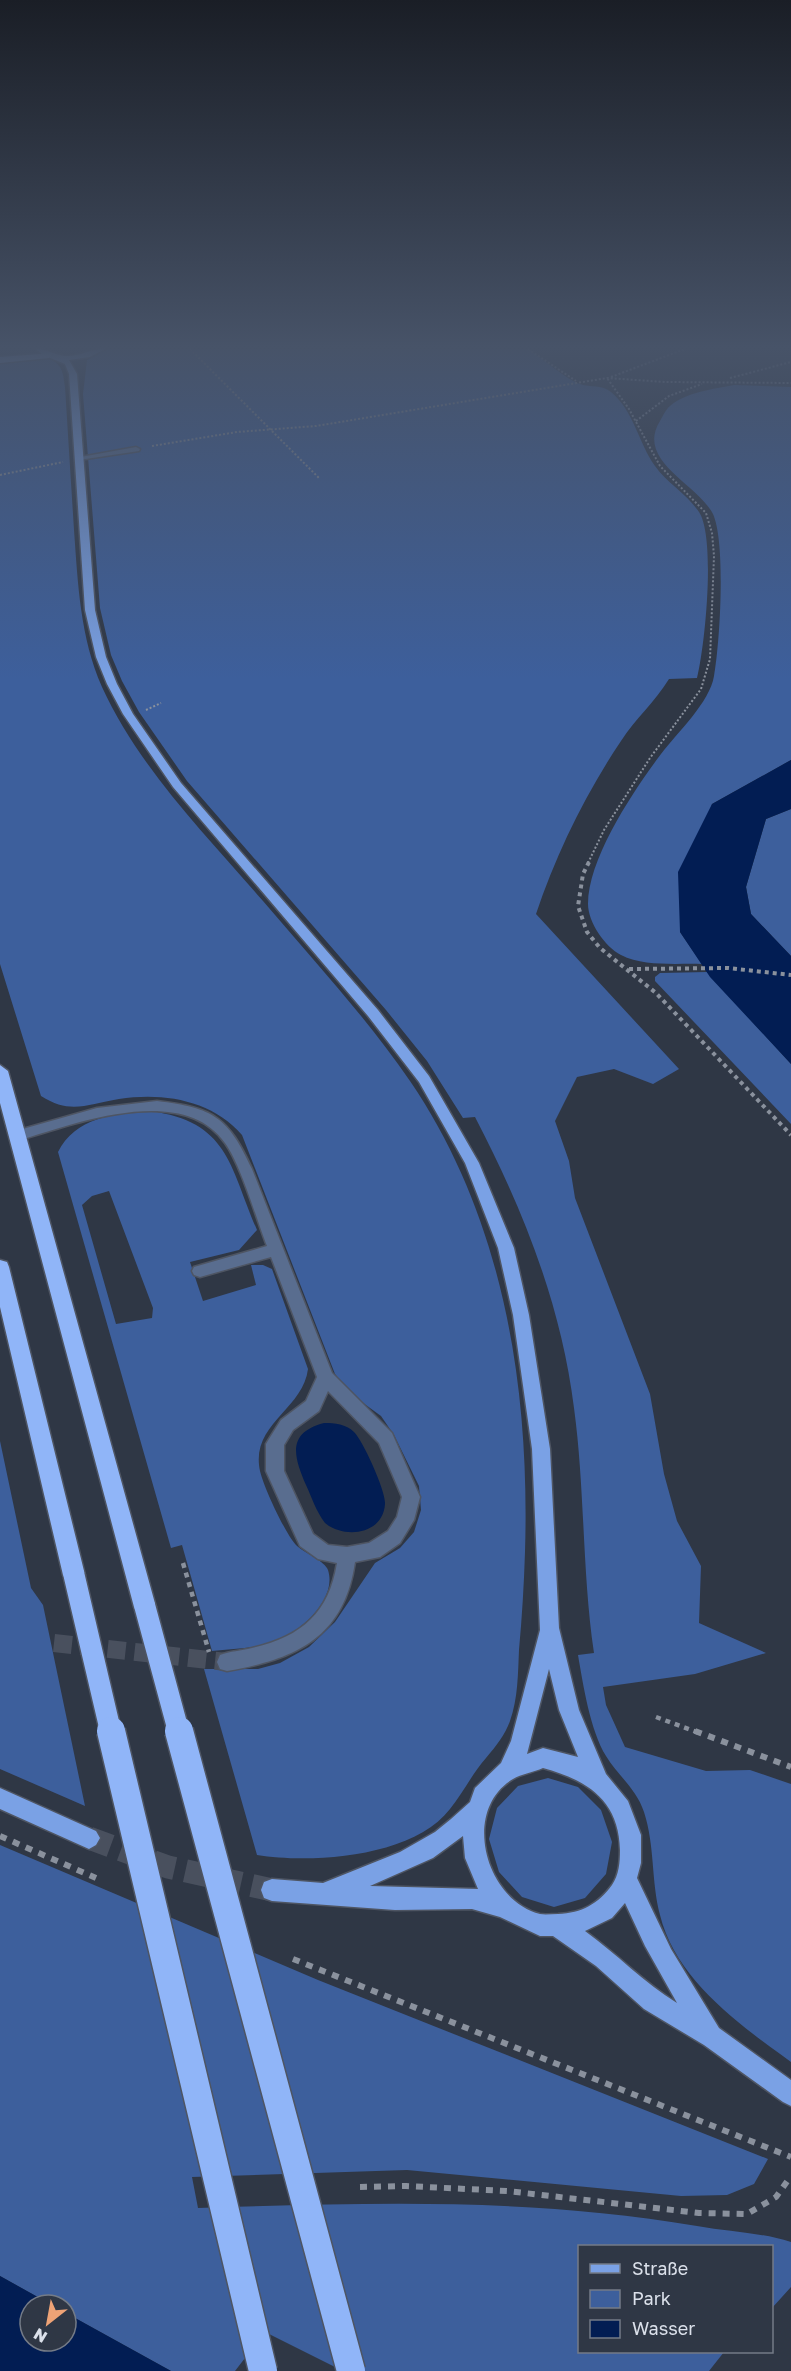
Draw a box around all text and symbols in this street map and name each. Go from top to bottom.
legend [578,2245,773,2353]
text: Straße [632,2257,688,2279]
text: Park [632,2287,671,2309]
north arrow [18,2293,78,2353]
text: Wasser [632,2317,695,2339]
text: N [30,2324,51,2348]

